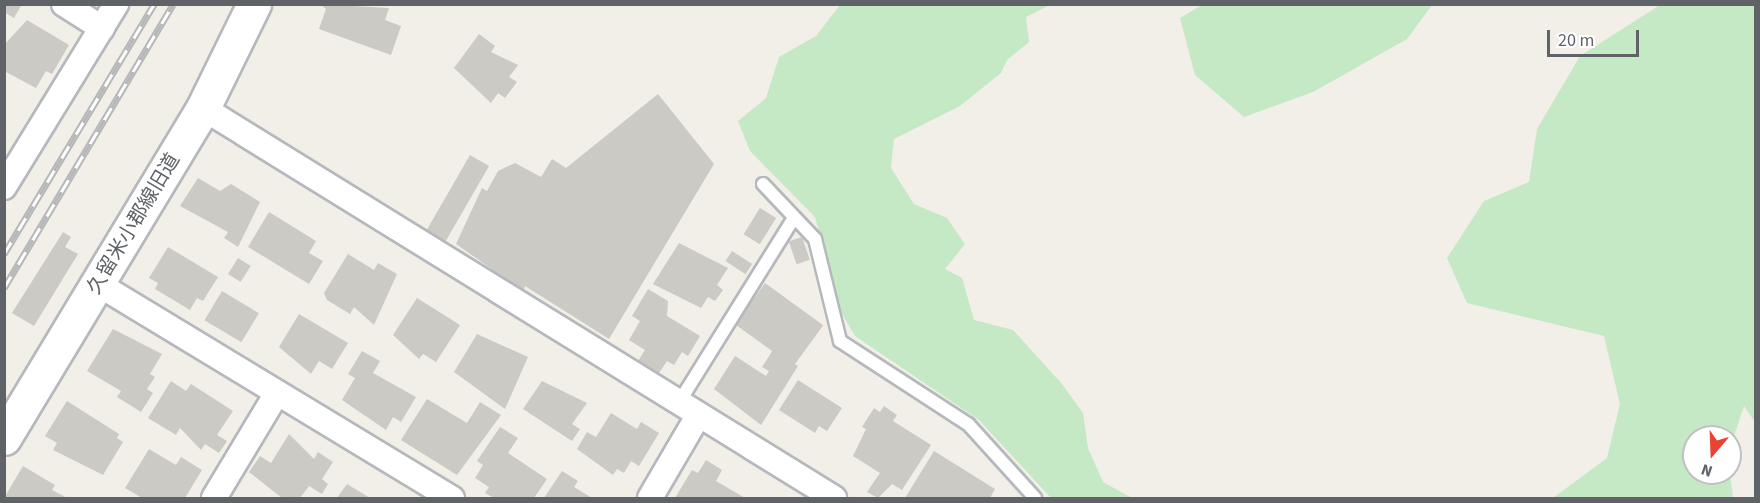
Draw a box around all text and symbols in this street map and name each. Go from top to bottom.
scale bar [1550,18,1642,56]
text: 20 m [1558,28,1594,53]
street label: 久留米小郡線旧道 [83,149,185,299]
north arrow [1682,425,1742,485]
text: N [1698,458,1715,482]

